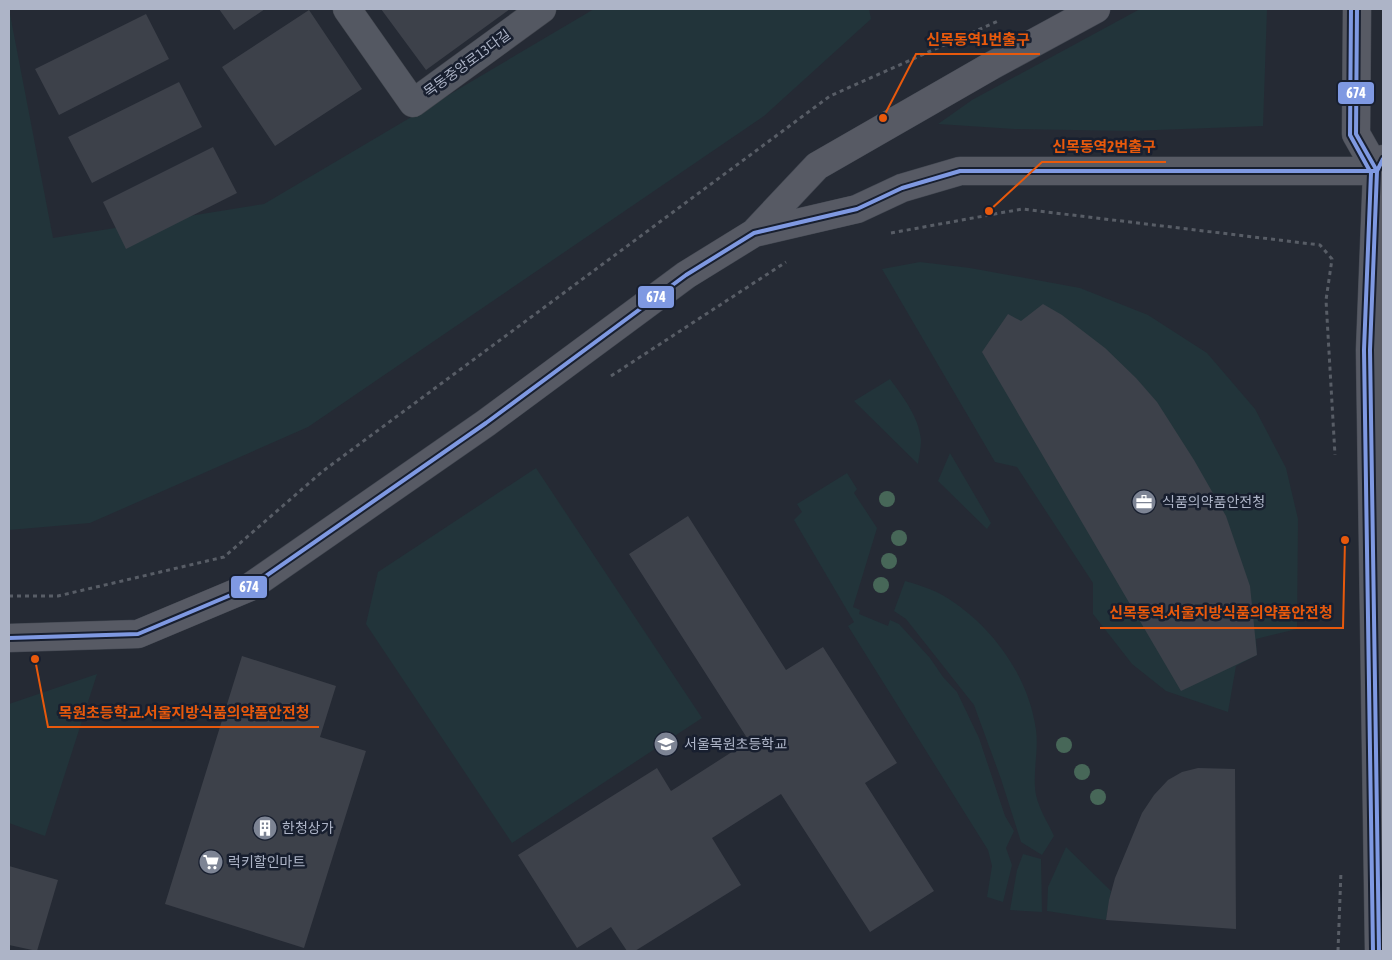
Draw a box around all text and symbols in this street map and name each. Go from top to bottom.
callout: 신목동역1번출구 [916,24,1040,54]
street label: 목동중앙로13다길 [421,26,513,100]
text: 신목동역1번출구 [926,31,1030,48]
line badge: 674 [1337,81,1375,105]
text: 674 [1346,85,1366,101]
callout: 신목동역2번출구 [1042,132,1166,162]
text: 신목동역2번출구 [1052,138,1156,155]
line badge: 674 [637,285,675,309]
text: 674 [646,289,666,305]
office icon: 식품의약품안전청 [1131,489,1157,515]
place label: 식품의약품안전청 [1162,494,1265,510]
line badge: 674 [230,575,268,599]
text: 674 [239,579,259,595]
callout: 신목동역.서울지방식품의약품안전청 [1100,598,1343,628]
text: 신목동역.서울지방식품의약품안전청 [1109,604,1333,621]
callout: 목원초등학교.서울지방식품의약품안전청 [48,697,319,727]
text: 목원초등학교.서울지방식품의약품안전청 [58,704,310,721]
school or university icon: 서울목원초등학교 [653,731,679,757]
place label: 서울목원초등학교 [684,736,787,752]
building icon: 한청상가 [252,815,278,841]
place label: 한청상가 [282,820,334,836]
supermarket icon: 럭키할인마트 [198,849,224,875]
place label: 럭키할인마트 [228,854,305,870]

